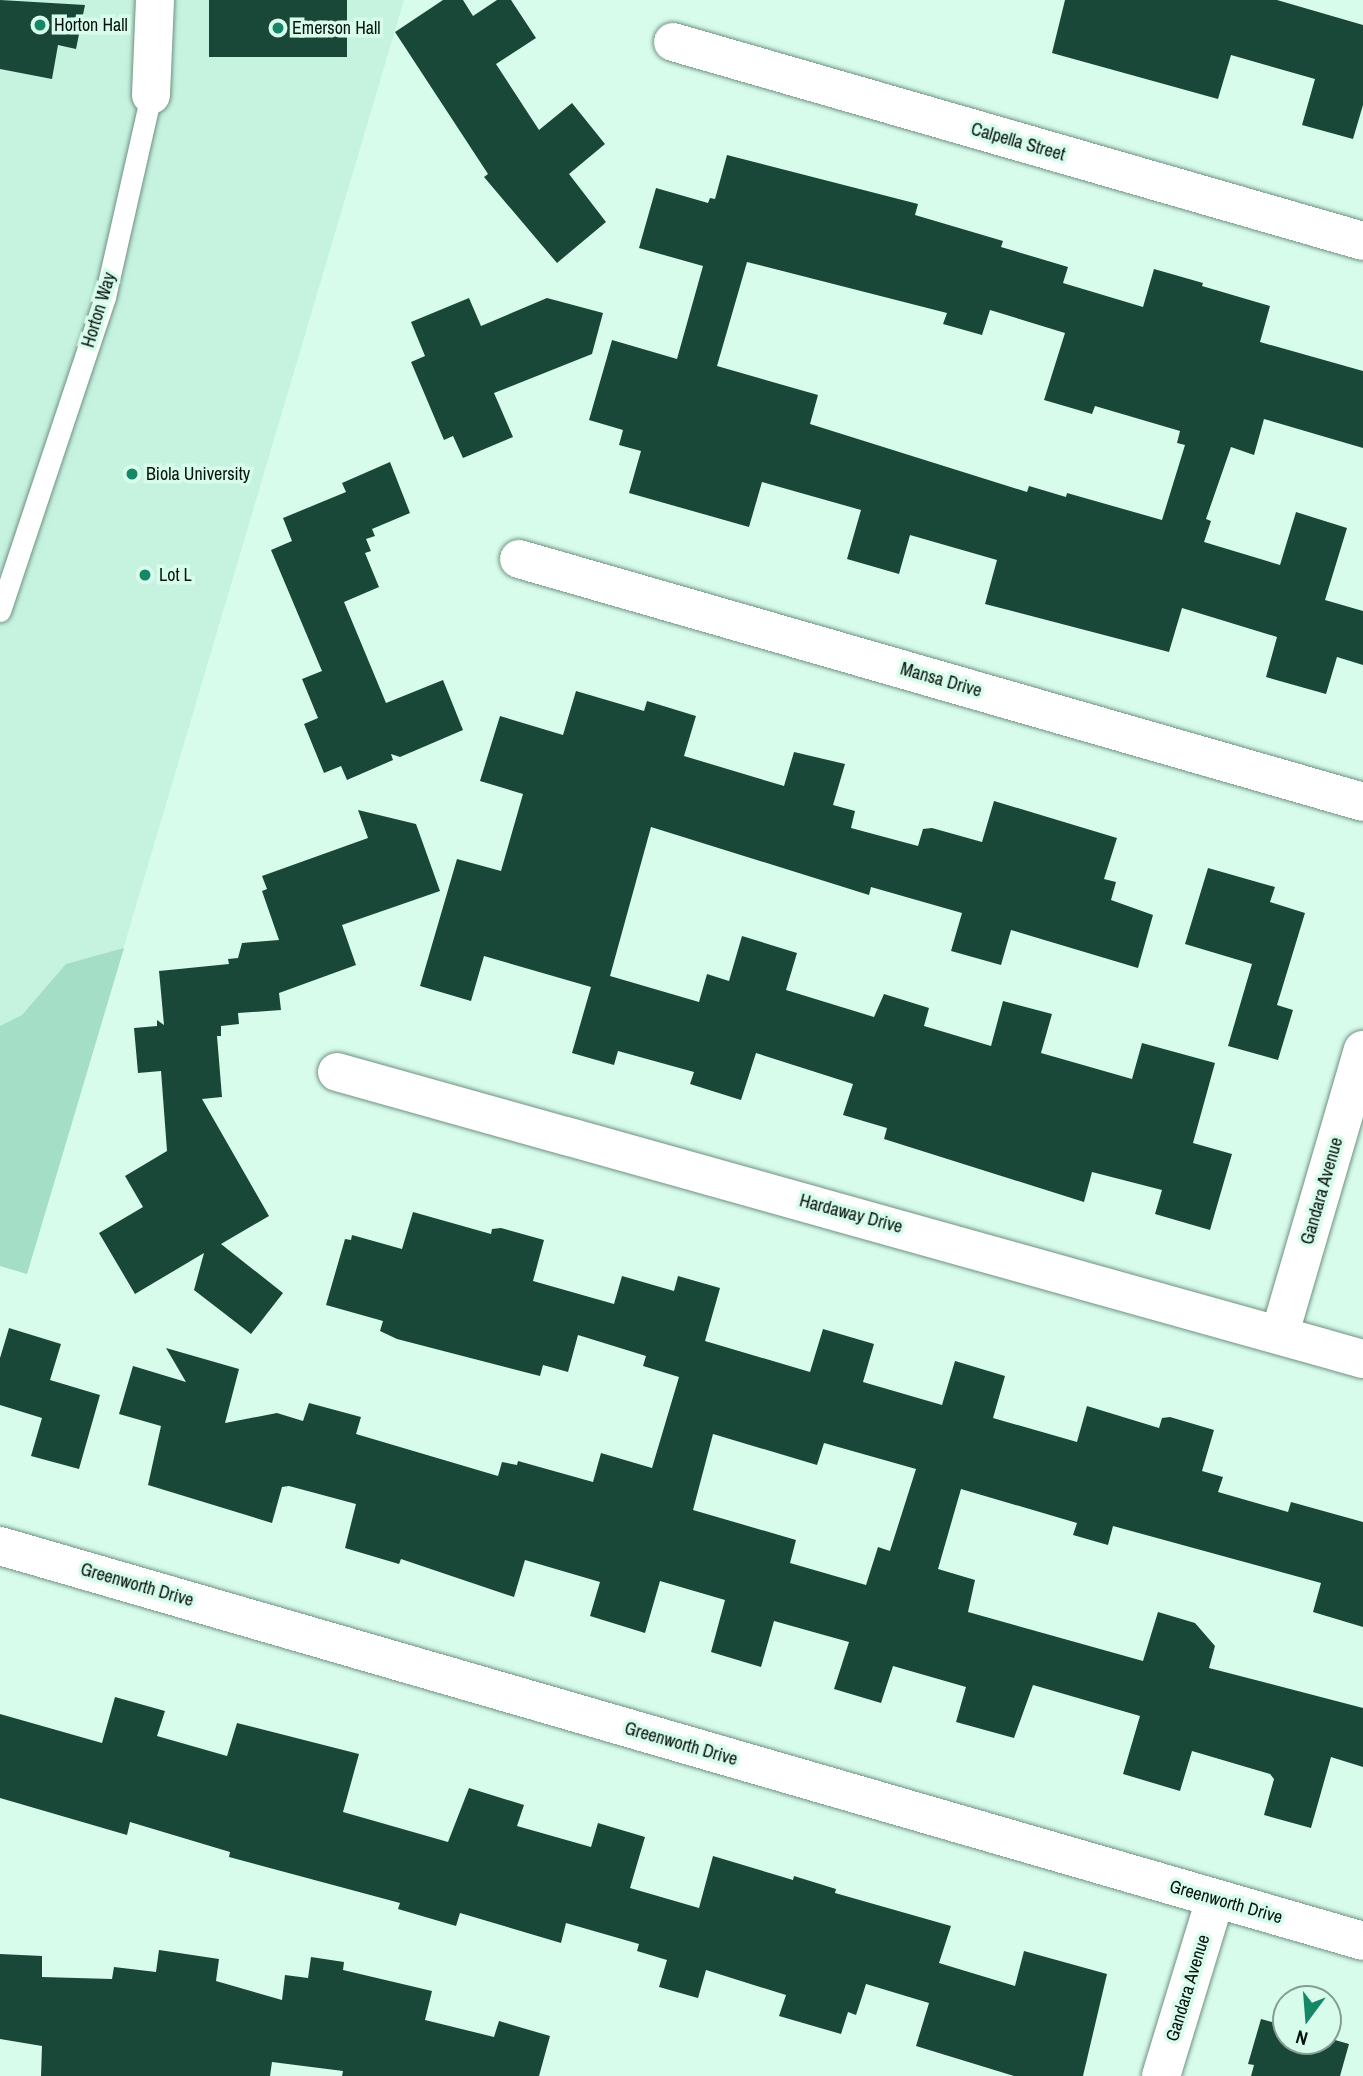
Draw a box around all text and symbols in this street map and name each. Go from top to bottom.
place label: Horton Hall [54,14,128,36]
marker: Horton Hall [32,17,48,33]
place label: Emerson Hall [292,17,381,39]
marker: Emerson Hall [270,20,286,36]
street label: Calpella Street [968,118,1068,166]
street label: Horton Way [77,270,121,350]
place label: Biola University [146,463,250,485]
marker: Biola University [124,466,140,482]
place label: Lot L [159,564,192,586]
marker: Lot L [137,567,153,583]
street label: Mansa Drive [898,658,984,702]
street label: Gandara Avenue [1296,1135,1348,1247]
street label: Hardaway Drive [797,1190,905,1238]
street label: Greenworth Drive [78,1559,196,1611]
street label: Greenworth Drive [622,1718,740,1770]
street label: Greenworth Drive [1167,1876,1285,1928]
street label: Gandara Avenue [1161,1932,1215,2044]
north arrow [1272,1985,1342,2055]
text: N [1293,2024,1311,2052]

